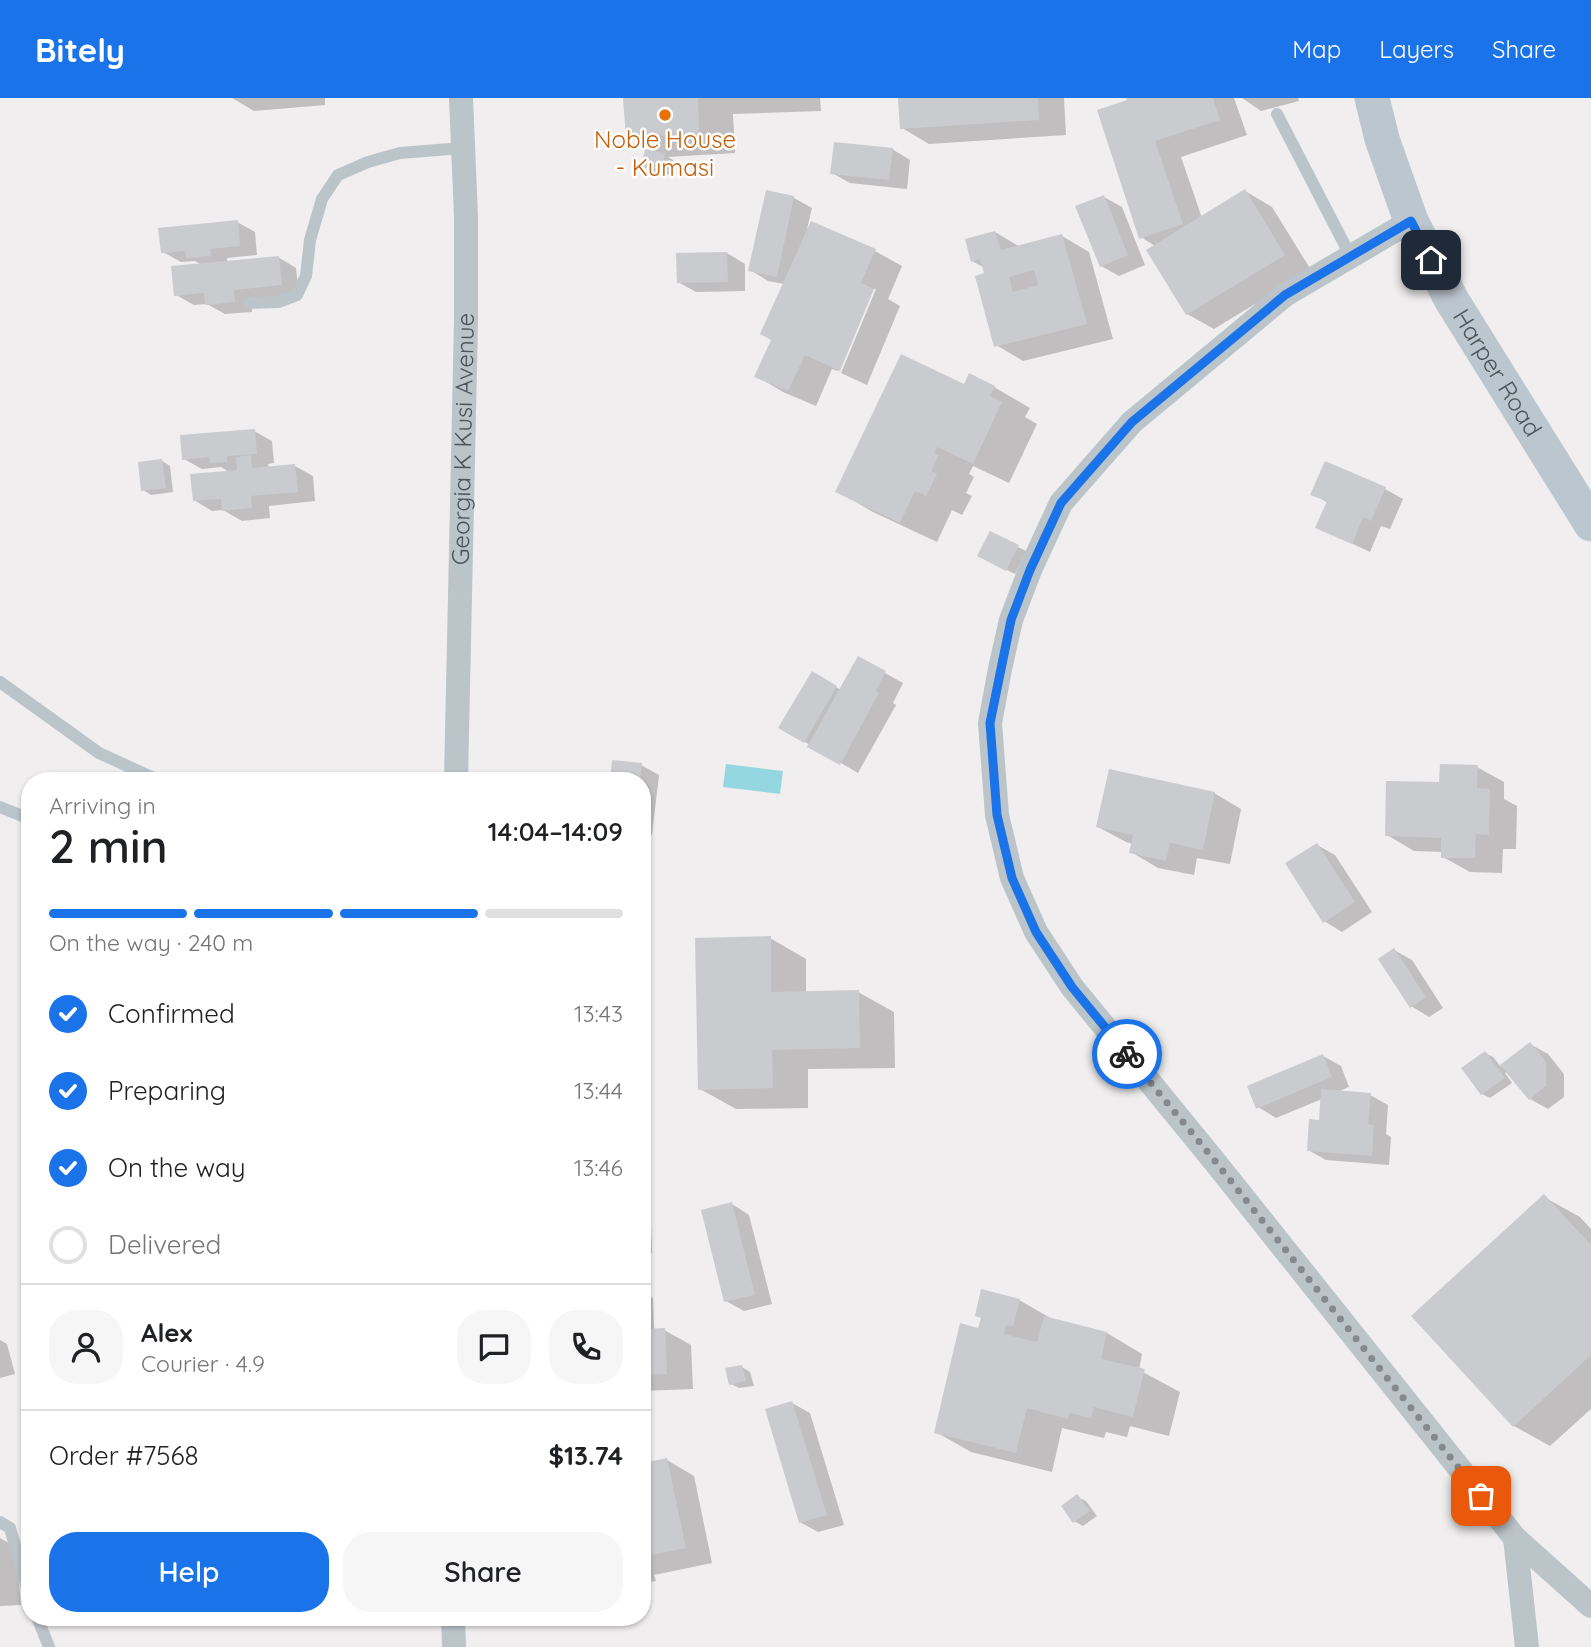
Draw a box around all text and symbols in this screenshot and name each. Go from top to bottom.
text: Bitely [35,29,125,70]
text: Map [1292,34,1341,64]
text: Layers [1379,34,1454,64]
text: Share [1492,34,1556,64]
marker: Noble House - Kumasi [657,107,673,123]
place label: Noble House - Kumasi [594,124,736,182]
pin [1401,230,1461,290]
icon: home [1412,241,1450,279]
street label: Harper Road [1447,303,1549,442]
street label: Georgia K Kusi Avenue [445,313,480,565]
text: Arriving in [49,791,156,820]
text: 14:04–14:09 [488,815,623,848]
text: 2 min [49,817,168,875]
text: On the way · 240 m [49,928,253,957]
icon: check [49,995,87,1033]
text: Confirmed [108,997,235,1030]
text: 13:43 [574,999,623,1028]
courier [1092,1019,1162,1089]
icon: bike [1108,1035,1146,1073]
icon: check [49,1072,87,1110]
text: Preparing [108,1074,226,1107]
text: 13:44 [574,1076,623,1105]
icon: check [49,1149,87,1187]
text: On the way [108,1151,246,1184]
text: 13:46 [574,1153,623,1182]
text: Delivered [108,1228,221,1261]
button: person [49,1310,123,1384]
button: chat [457,1310,531,1384]
button: phone [549,1310,623,1384]
text: Alex [141,1316,192,1349]
text: Courier · 4.9 [141,1349,265,1378]
text: Order #7568 [49,1439,198,1472]
text: $13.74 [548,1439,623,1472]
pin [1451,1466,1511,1526]
icon: bag [1462,1477,1500,1515]
button: Help [49,1532,329,1612]
button: Share [343,1532,623,1612]

